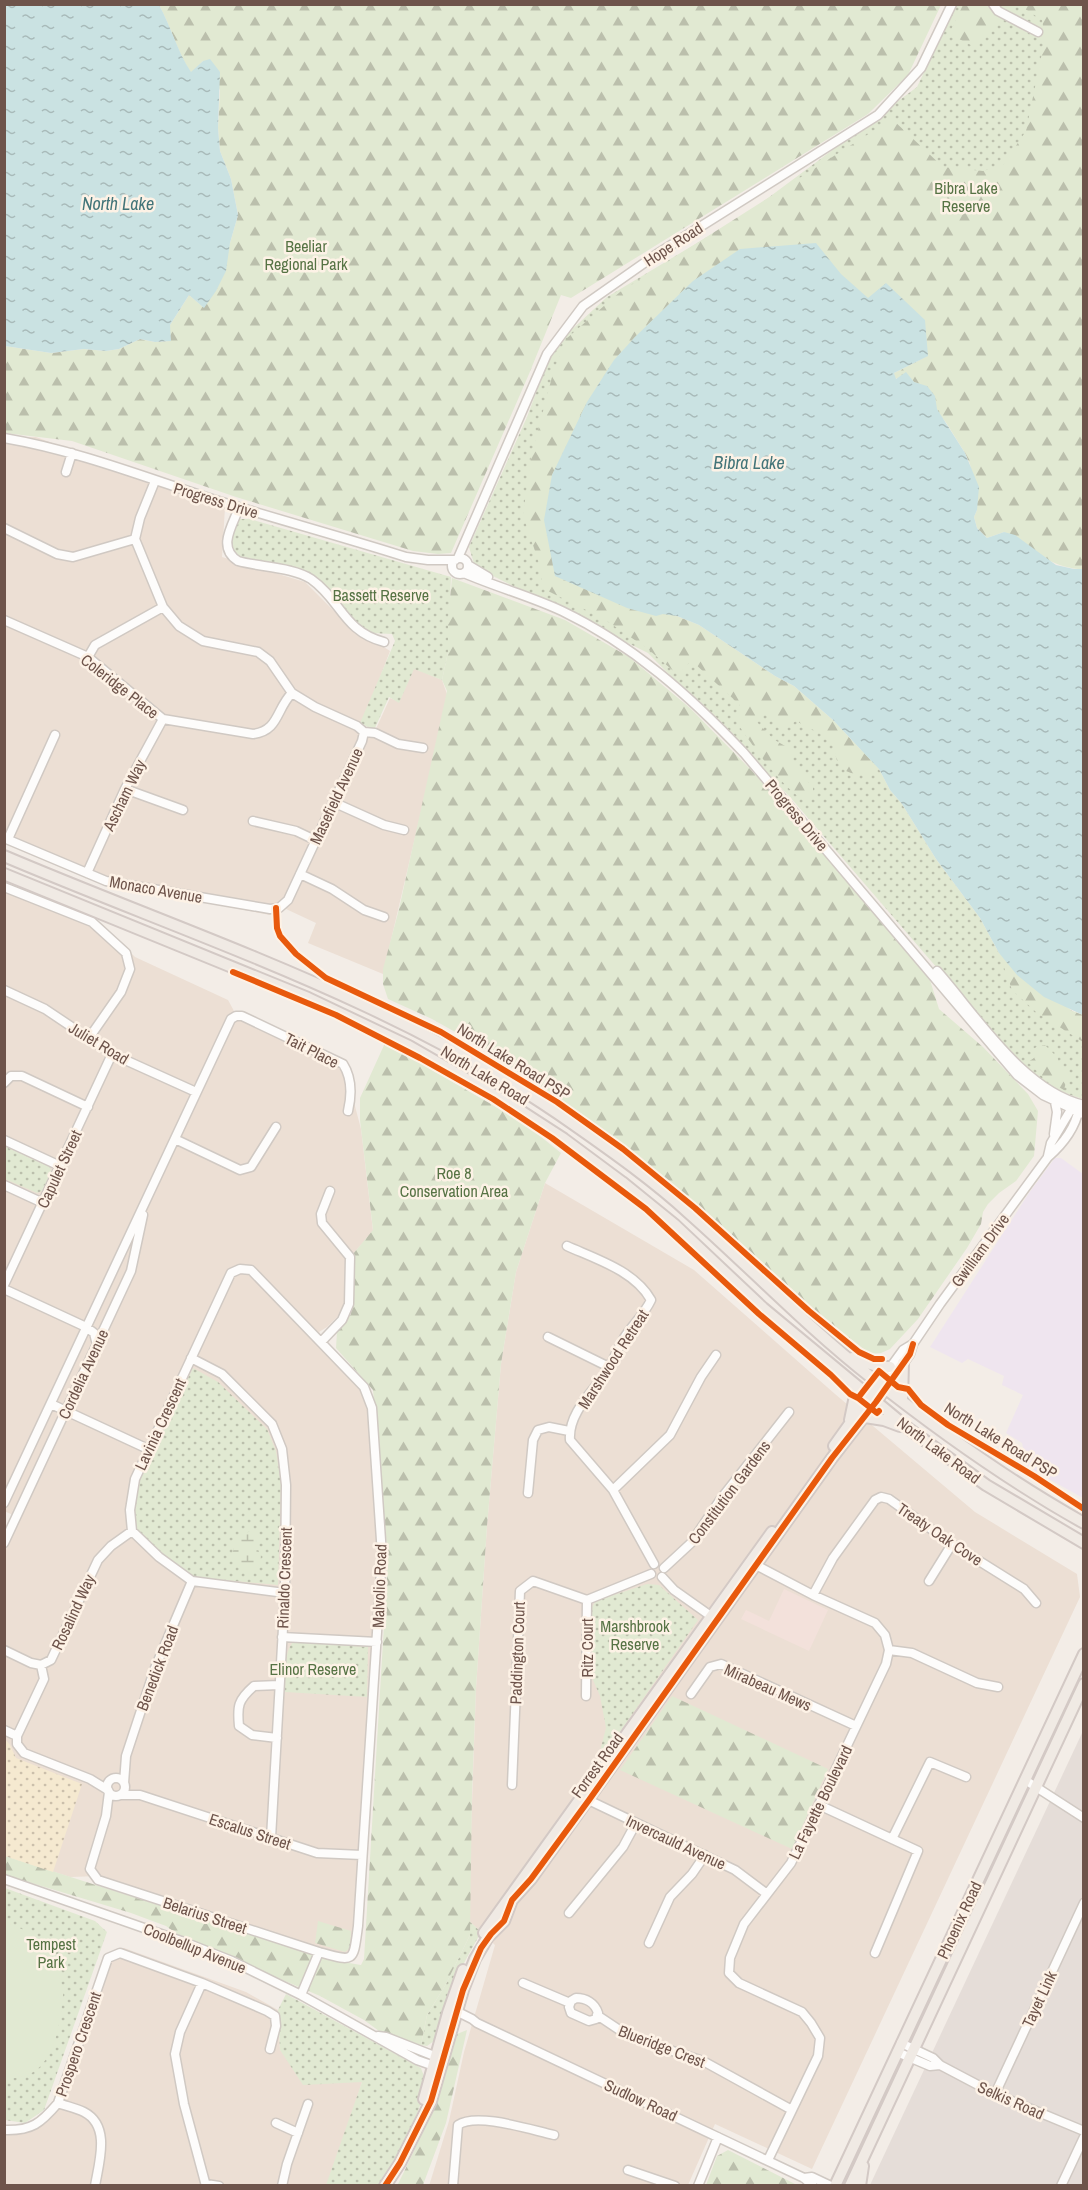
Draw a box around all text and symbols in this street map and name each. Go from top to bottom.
park label: Bibra Lake Reserve [934,177,998,217]
water label: North Lake [82,191,154,216]
street label: Hope Road [639,217,707,271]
park label: Beeliar Regional Park [264,235,348,275]
water label: Bibra Lake [713,450,785,475]
street label: Progress Drive [171,477,261,523]
park label: Bassett Reserve [333,584,429,606]
street label: Coleridge Place [76,649,164,723]
street label: Masefield Avenue [304,744,368,848]
street label: Ascham Way [97,755,151,835]
street label: Progress Drive [760,774,834,856]
street label: Monaco Avenue [108,870,204,908]
street label: Juliet Road [65,1016,133,1070]
street label: North Lake Road PSP [454,1019,574,1103]
street label: Tait Place [281,1027,343,1073]
street label: North Lake Road [438,1041,532,1109]
street label: Capulet Street [31,1126,87,1212]
park label: Roe 8 Conservation Area [400,1162,509,1202]
street label: Gwilliam Drive [946,1209,1014,1291]
street label: Marshwood Retreat [573,1305,654,1413]
street label: Cordelia Avenue [53,1325,113,1423]
street label: Lavinia Crescent [129,1374,191,1474]
street label: North Lake Road PSP [940,1396,1062,1484]
street label: North Lake Road [893,1411,985,1489]
street label: Constitution Gardens [683,1436,775,1548]
street label: Treaty Oak Cove [893,1497,987,1571]
street label: Rinaldo Crescent [271,1527,297,1629]
street label: Malvolio Road [367,1544,391,1628]
street label: Rosalind Way [46,1570,100,1653]
street label: Paddington Court [504,1601,530,1705]
park label: Marshbrook Reserve [600,1615,670,1655]
street label: Ritz Court [576,1618,598,1678]
street label: Benedick Road [131,1622,183,1714]
park label: Elinor Reserve [270,1658,356,1680]
street label: Mirabeau Mews [721,1658,815,1716]
street label: Forrest Road [566,1728,628,1802]
street label: La Fayette Boulevard [783,1741,857,1863]
street label: Escalus Street [206,1807,294,1855]
street label: Invercauld Avenue [623,1809,729,1875]
street label: Phoenix Road [931,1878,987,1962]
street label: Belarius Street [160,1891,250,1939]
street label: Coolbellup Avenue [140,1917,250,1979]
park label: Tempest Park [26,1933,76,1973]
street label: Tayet Link [1016,1967,1062,2031]
street label: Prospero Crescent [50,1988,106,2099]
street label: Blueridge Crest [616,2019,709,2073]
street label: Sudlow Road [601,2074,681,2126]
street label: Selkis Road [974,2076,1048,2124]

